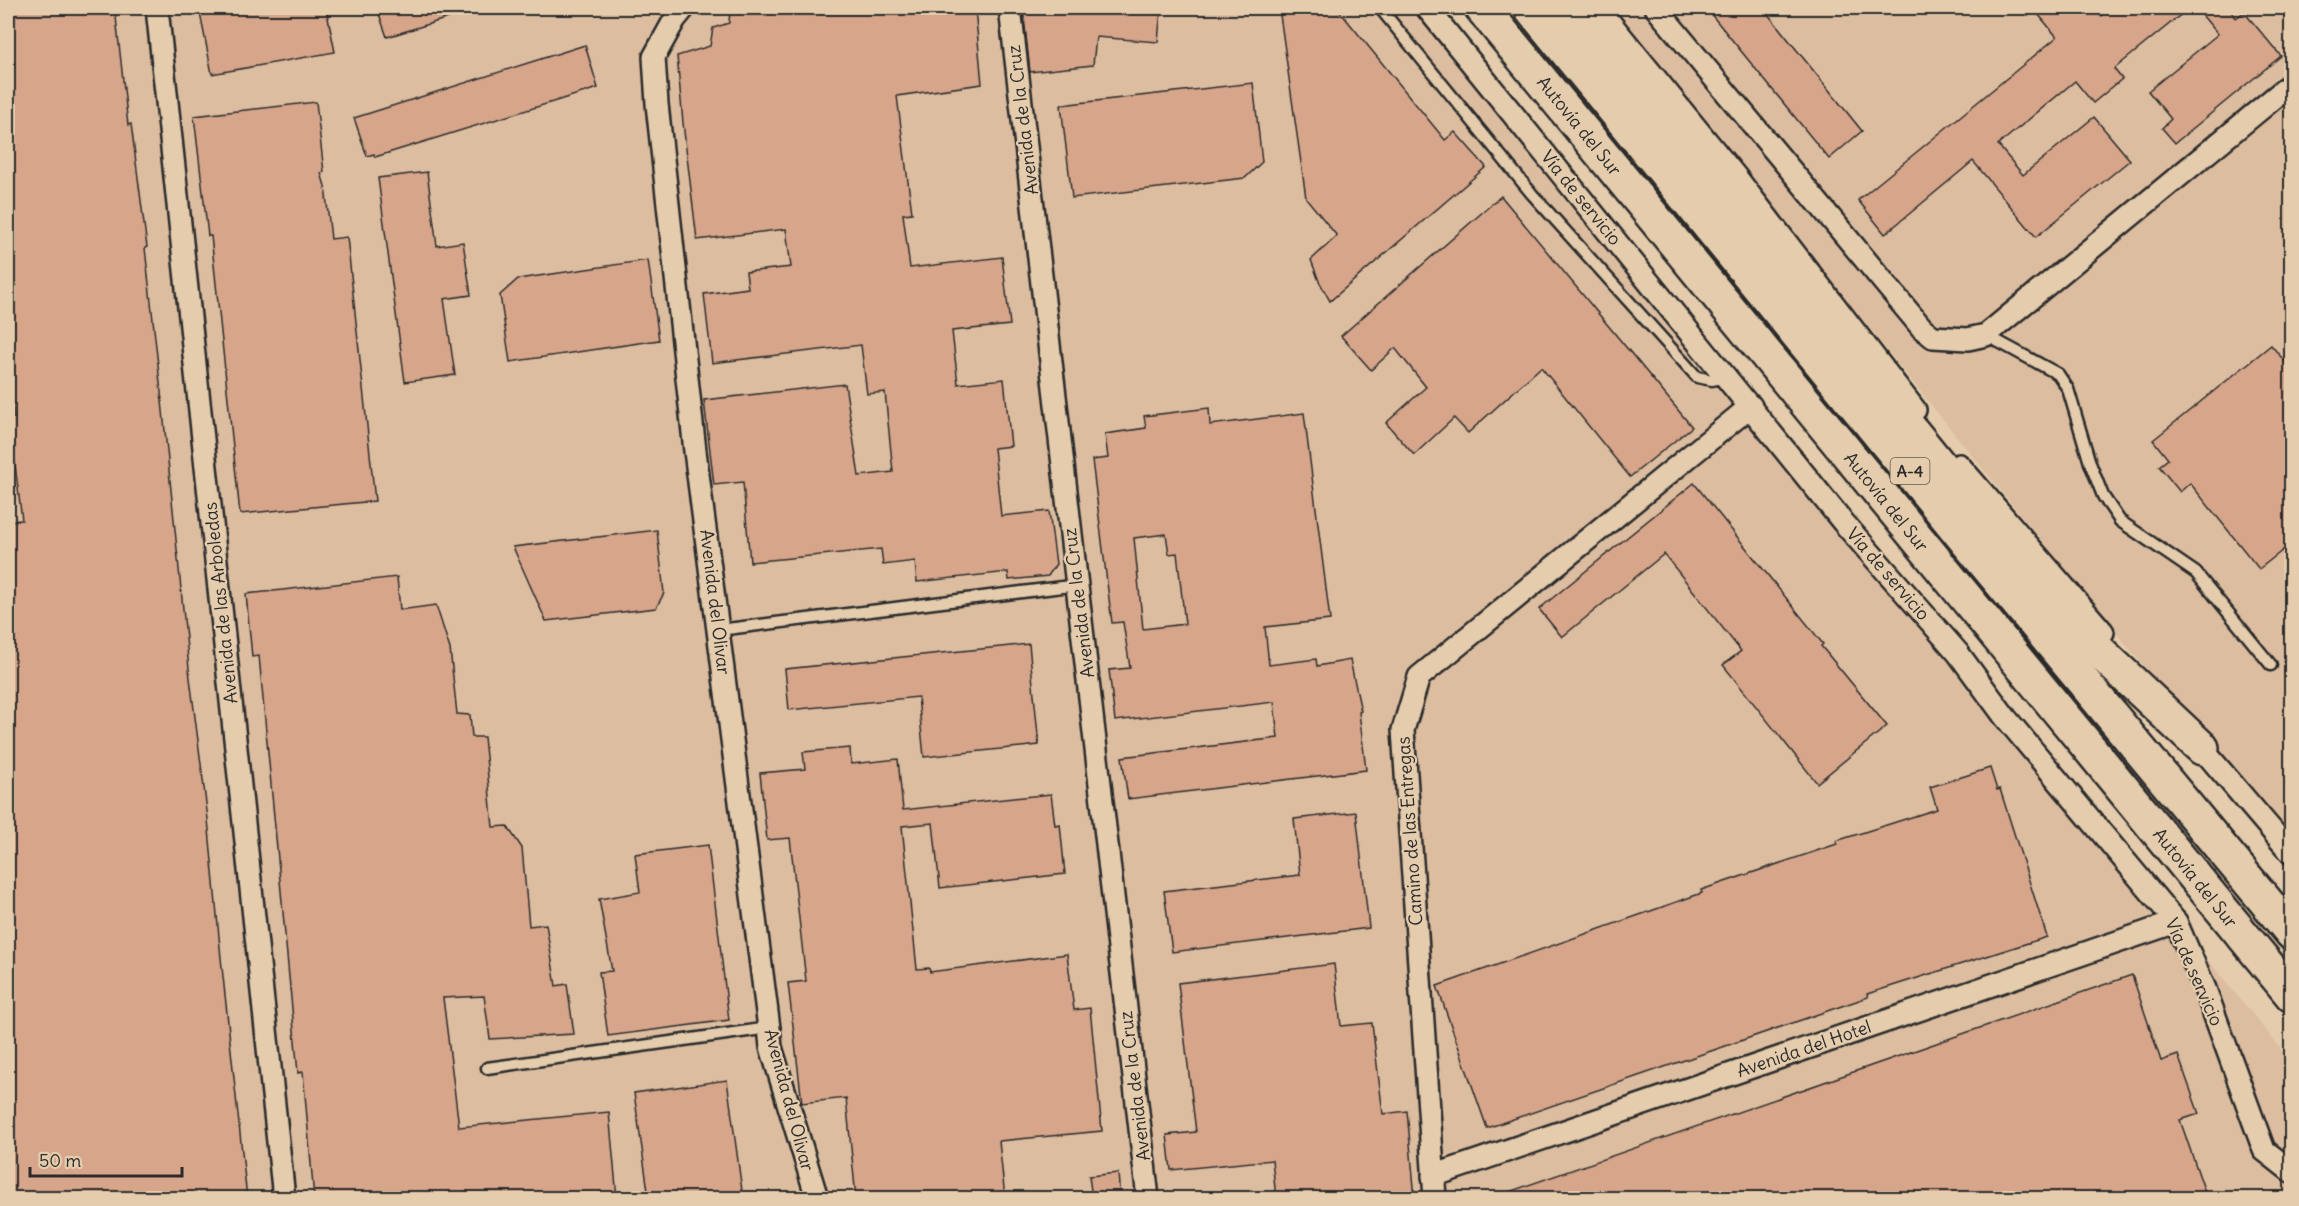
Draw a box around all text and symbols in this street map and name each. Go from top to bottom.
street label: Avenida de la Cruz [1002,43,1043,196]
street label: Autovía del Sur [1532,71,1627,181]
street label: Vía de servicio [1536,146,1627,250]
street label: Autovía del Sur [1839,447,1934,557]
road number: A-4 [1890,458,1930,484]
street label: Avenida de las Arboledas [198,501,243,705]
street label: Vía de servicio [1842,522,1935,625]
street label: Avenida de la Cruz [1058,526,1099,679]
street label: Avenida del Olivar [695,528,736,677]
street label: Camino de las Entregas [1391,736,1428,926]
street label: Autovía del Sur [2148,823,2243,933]
street label: Vía de servicio [2160,914,2228,1029]
street label: Avenida de la Cruz [1114,1009,1155,1162]
street label: Avenida del Hotel [1734,1015,1874,1082]
street label: Avenida del Olivar [759,1026,820,1174]
scale bar [30,1140,182,1178]
text: 50 m [39,1149,81,1172]

